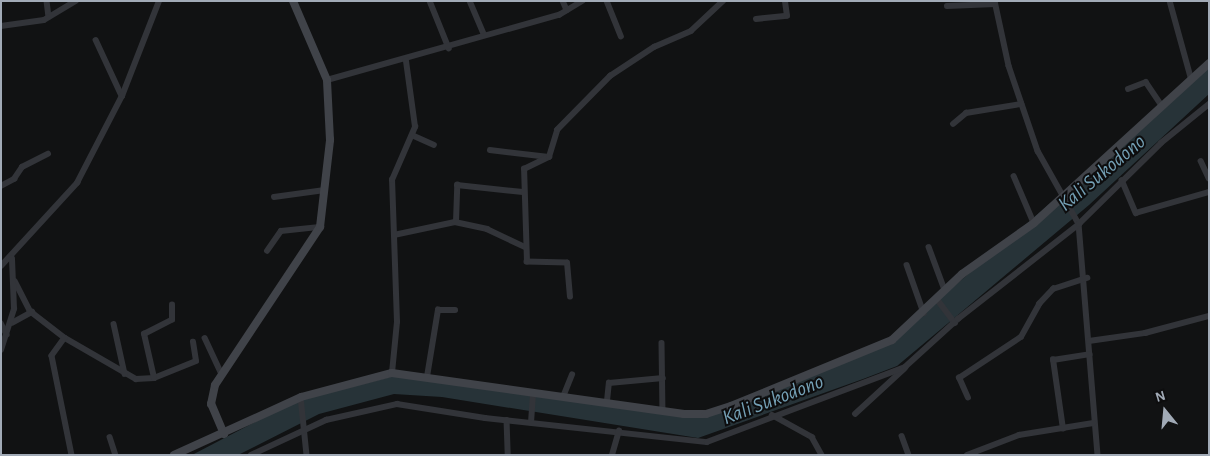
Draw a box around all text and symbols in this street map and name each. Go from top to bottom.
water label: Kali Sukodono [1053,129,1151,217]
water label: Kali Sukodono [719,369,827,431]
north arrow [1140,386,1190,436]
text: N [1154,389,1167,405]

